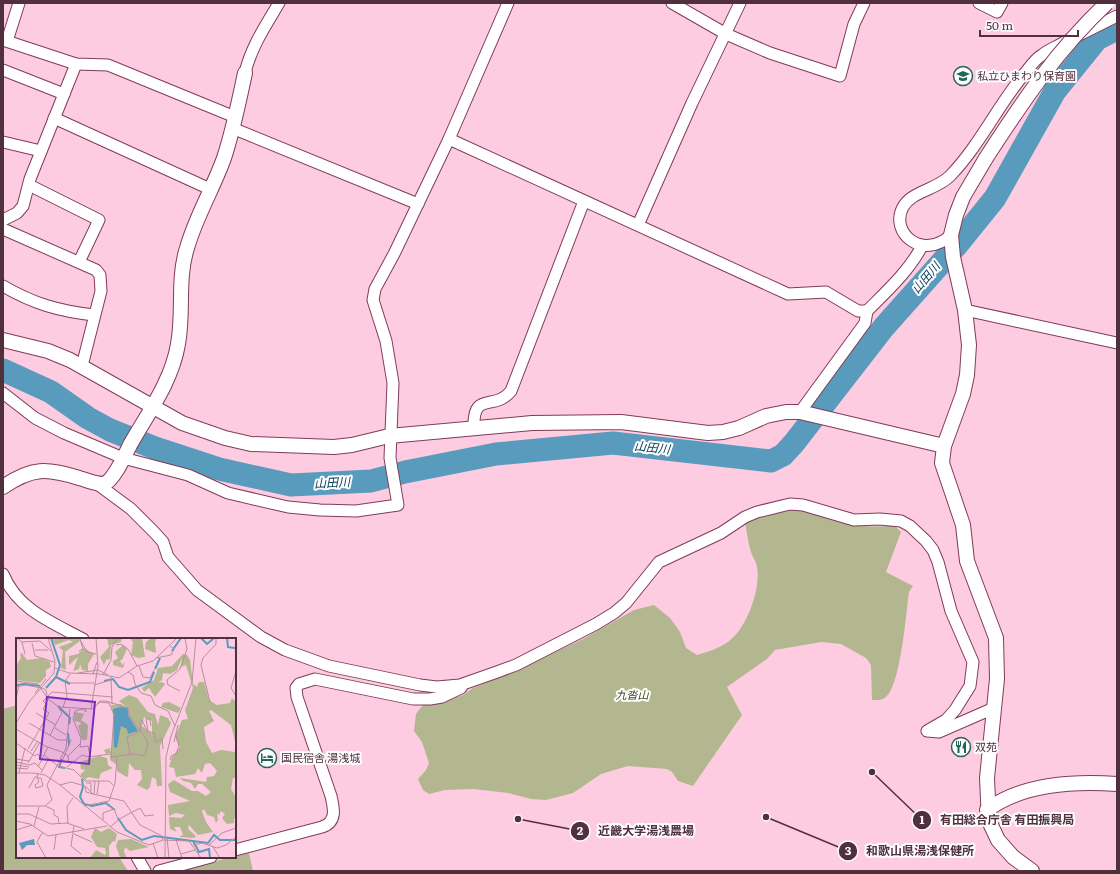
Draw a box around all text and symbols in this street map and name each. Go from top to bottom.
scale bar [980,12,1078,38]
text: 50 m [986,16,1013,34]
school or university icon: 私立ひまわり保育園 [952,65,974,87]
place label: 私立ひまわり保育園 [977,67,1076,83]
water label: 山田川 [907,256,945,297]
water label: 山田川 [633,436,673,458]
water label: 山田川 [313,472,352,492]
inset map [16,638,236,858]
park label: 九沓山 [616,686,649,702]
restaurant icon: 双苑 [950,736,972,758]
place label: 双苑 [975,738,997,754]
hotel icon: 国民宿舎 湯浅城 [256,747,278,769]
place label: 国民宿舎 湯浅城 [281,749,360,765]
callout: 有田総合庁舎 有田振興局 [912,808,1082,832]
text: 1 [920,810,925,828]
text: 有田総合庁舎 有田振興局 [940,810,1074,828]
callout: 近畿大学湯浅農場 [570,819,702,843]
text: 2 [577,821,584,839]
text: 近畿大学湯浅農場 [598,821,694,839]
callout: 和歌山県湯浅保健所 [838,839,982,863]
text: 3 [845,841,852,859]
text: 和歌山県湯浅保健所 [866,841,974,859]

